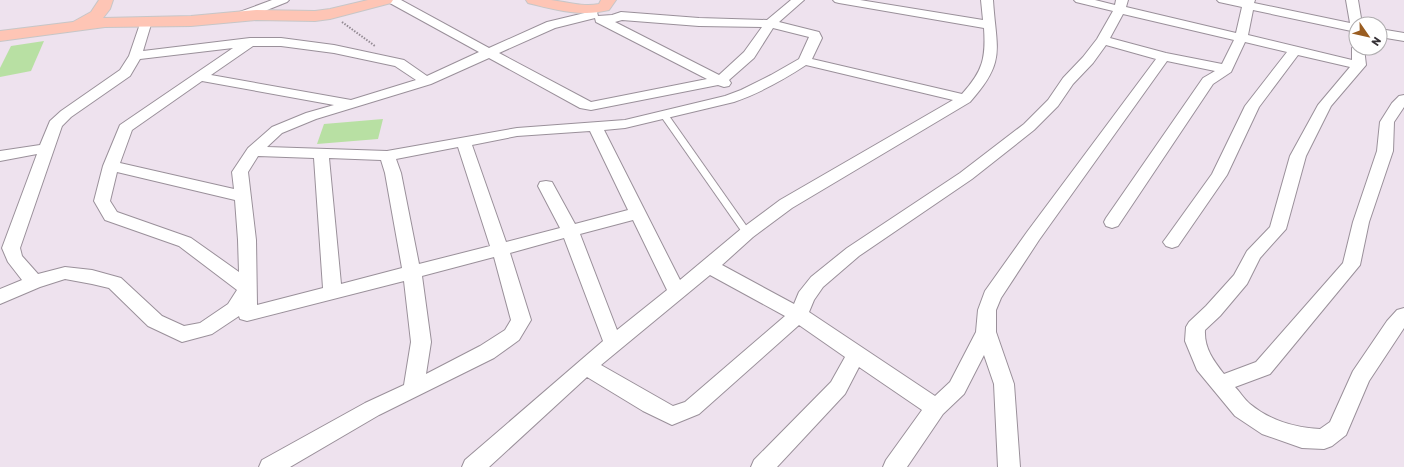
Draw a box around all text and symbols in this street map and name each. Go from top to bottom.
north arrow [1348,16,1388,56]
text: N [1368,34,1383,48]

